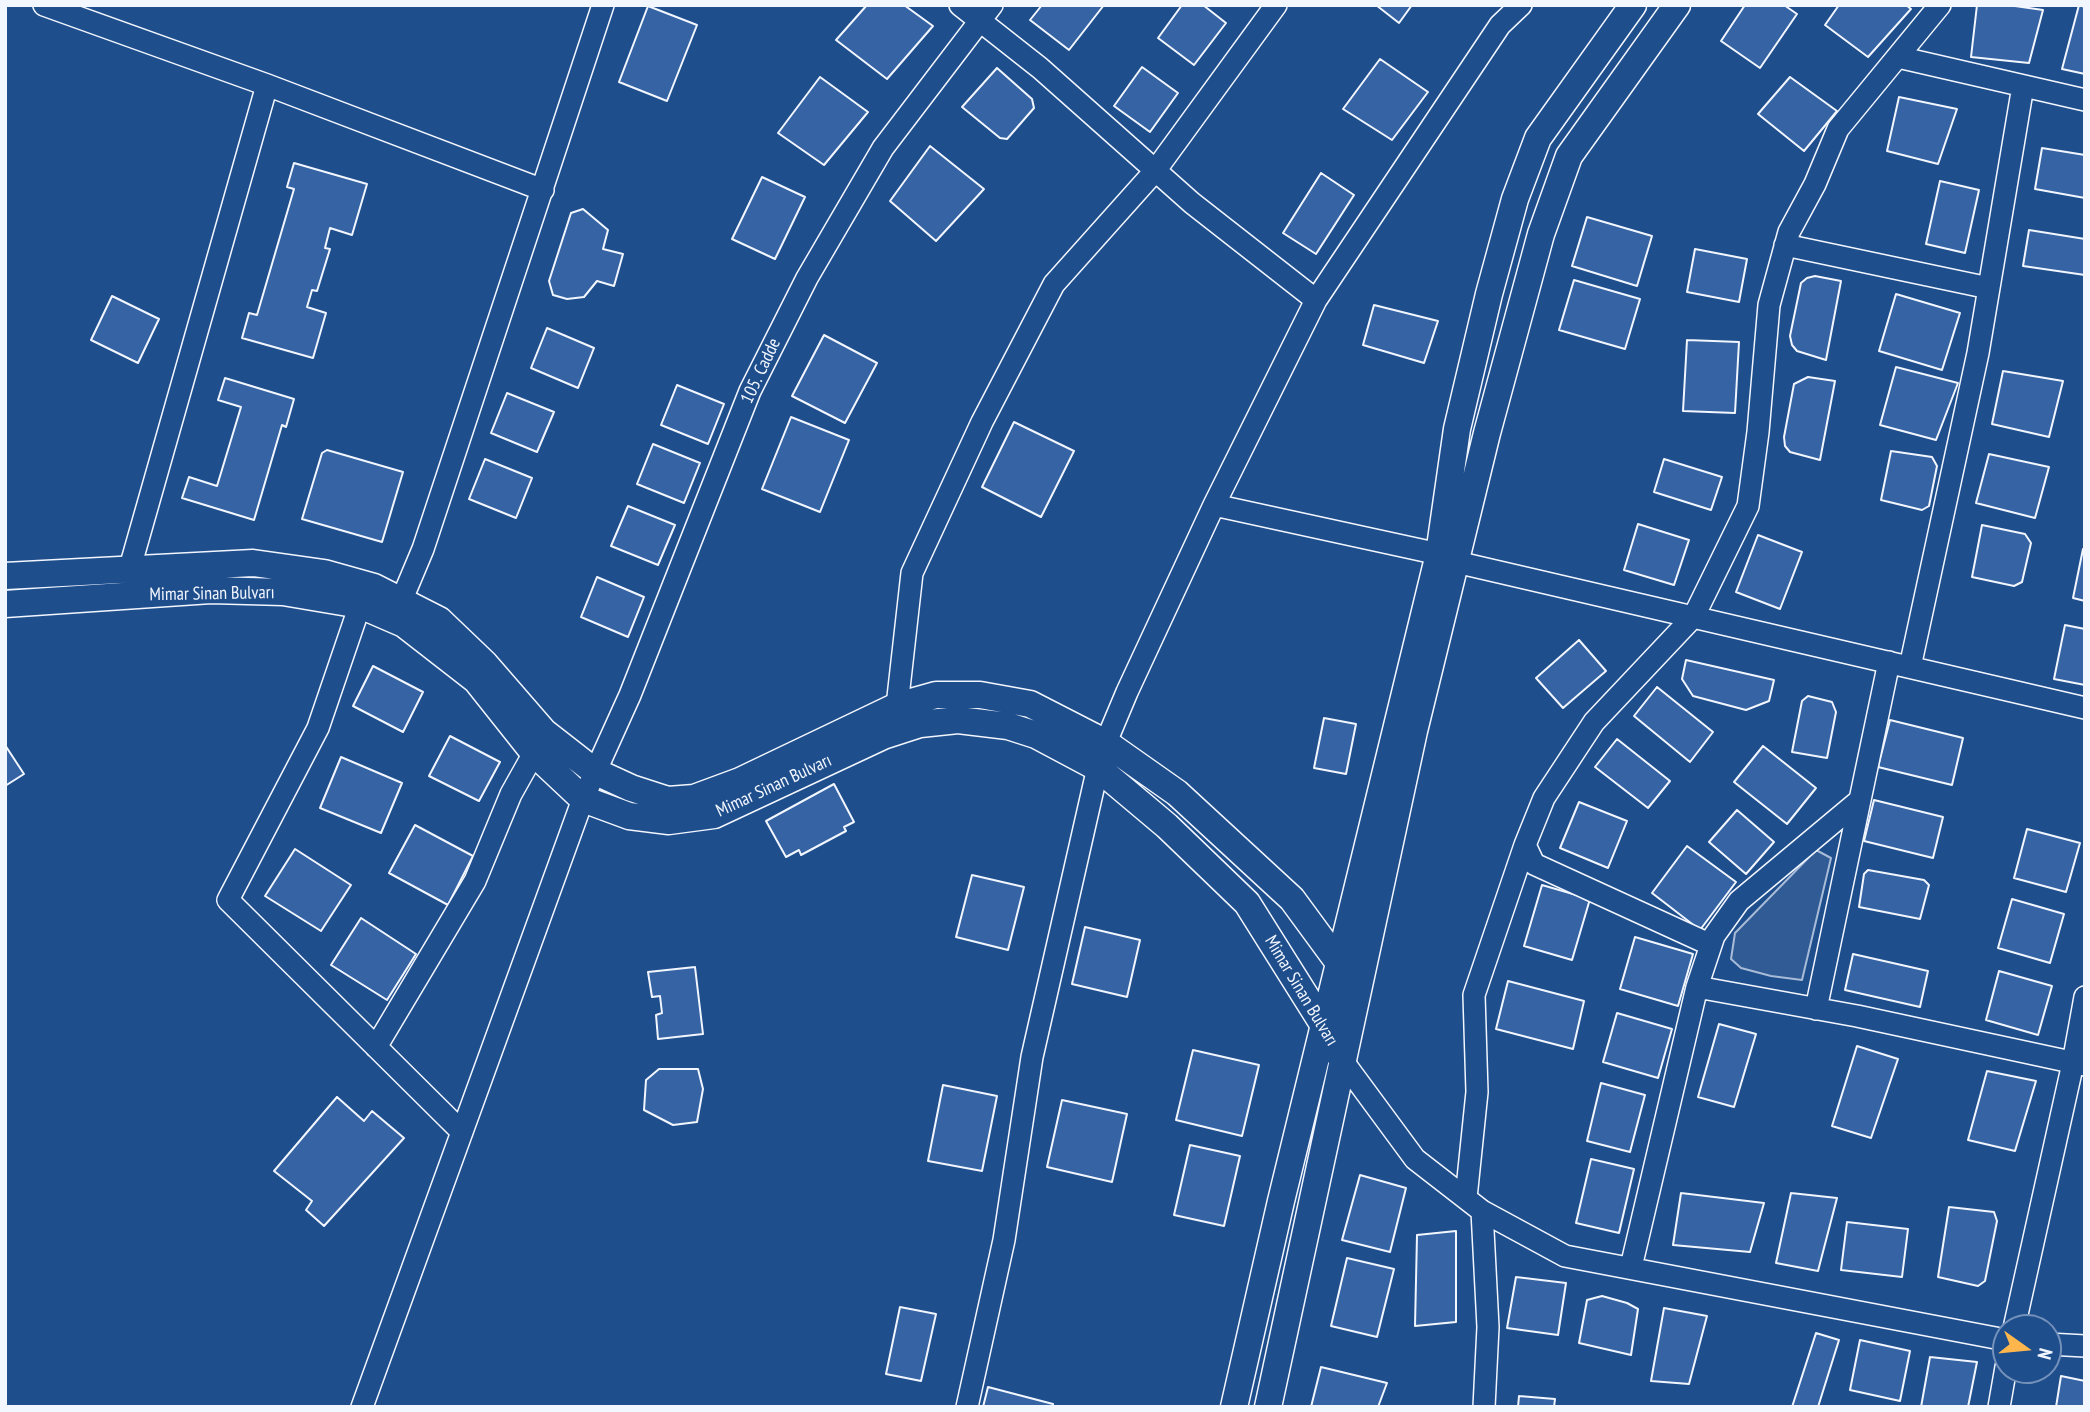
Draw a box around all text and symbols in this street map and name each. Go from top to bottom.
street label: 105. Cadde [737,335,785,407]
street label: Mimar Sinan Bulvarı [149,582,275,606]
street label: Mimar Sinan Bulvarı [713,750,835,822]
street label: Mimar Sinan Bulvarı [1260,932,1342,1050]
north arrow [1992,1314,2062,1384]
text: N [2032,1346,2058,1362]

